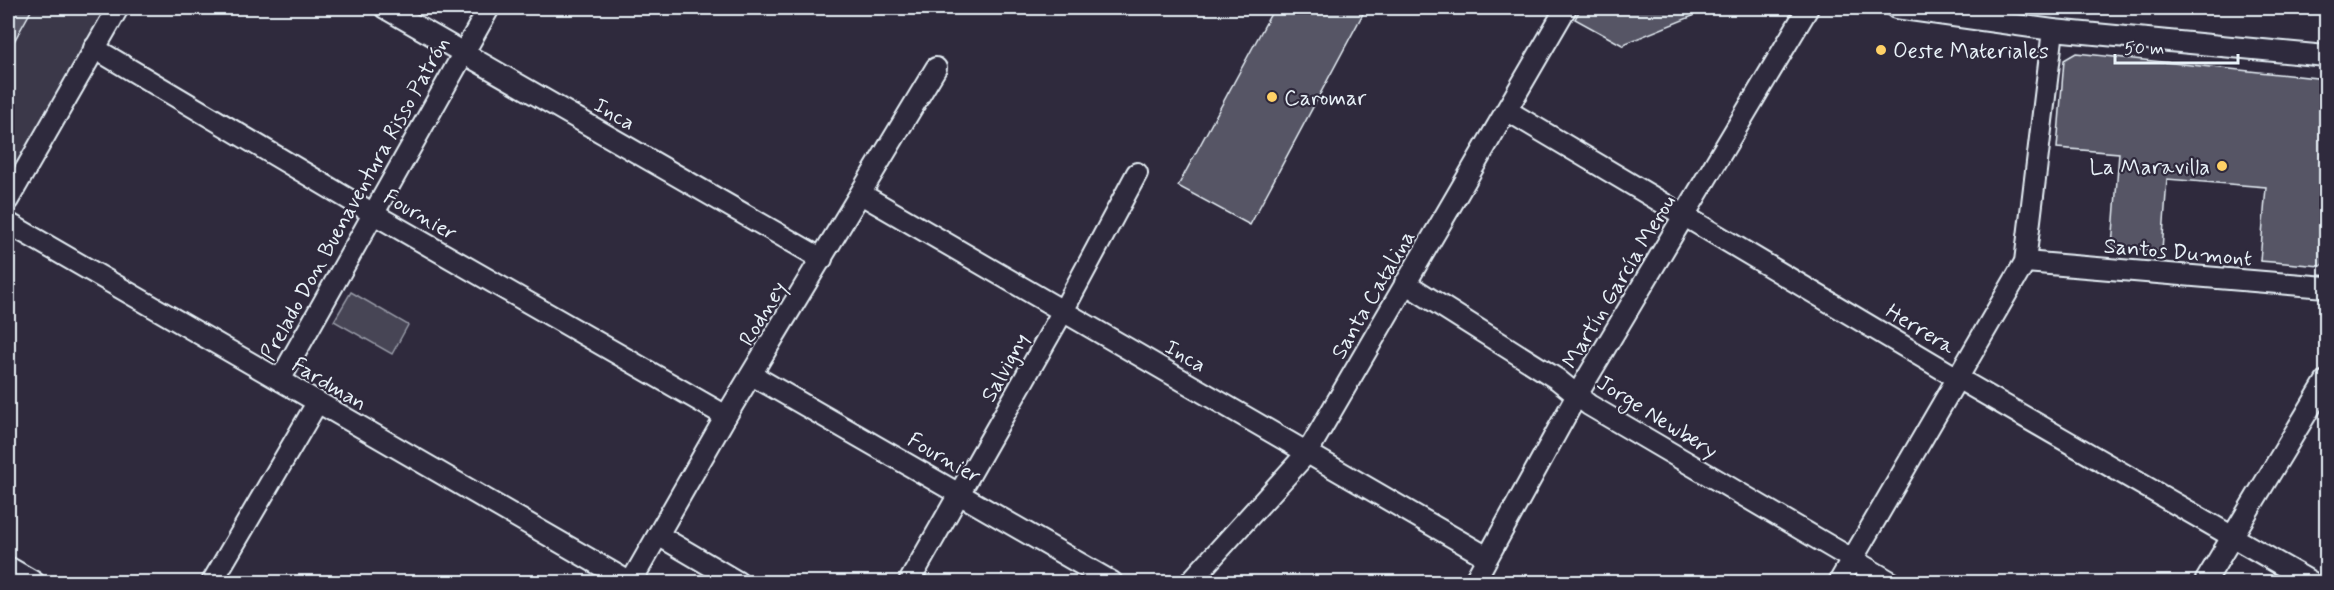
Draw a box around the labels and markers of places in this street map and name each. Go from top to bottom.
place label: Oeste Materiales [1893,38,2049,66]
marker: Oeste Materiales [1874,43,1888,57]
place label: Caromar [1284,85,1367,113]
marker: Caromar [1265,90,1279,104]
place label: La Maravilla [2089,154,2210,182]
marker: La Maravilla [2215,159,2229,173]

